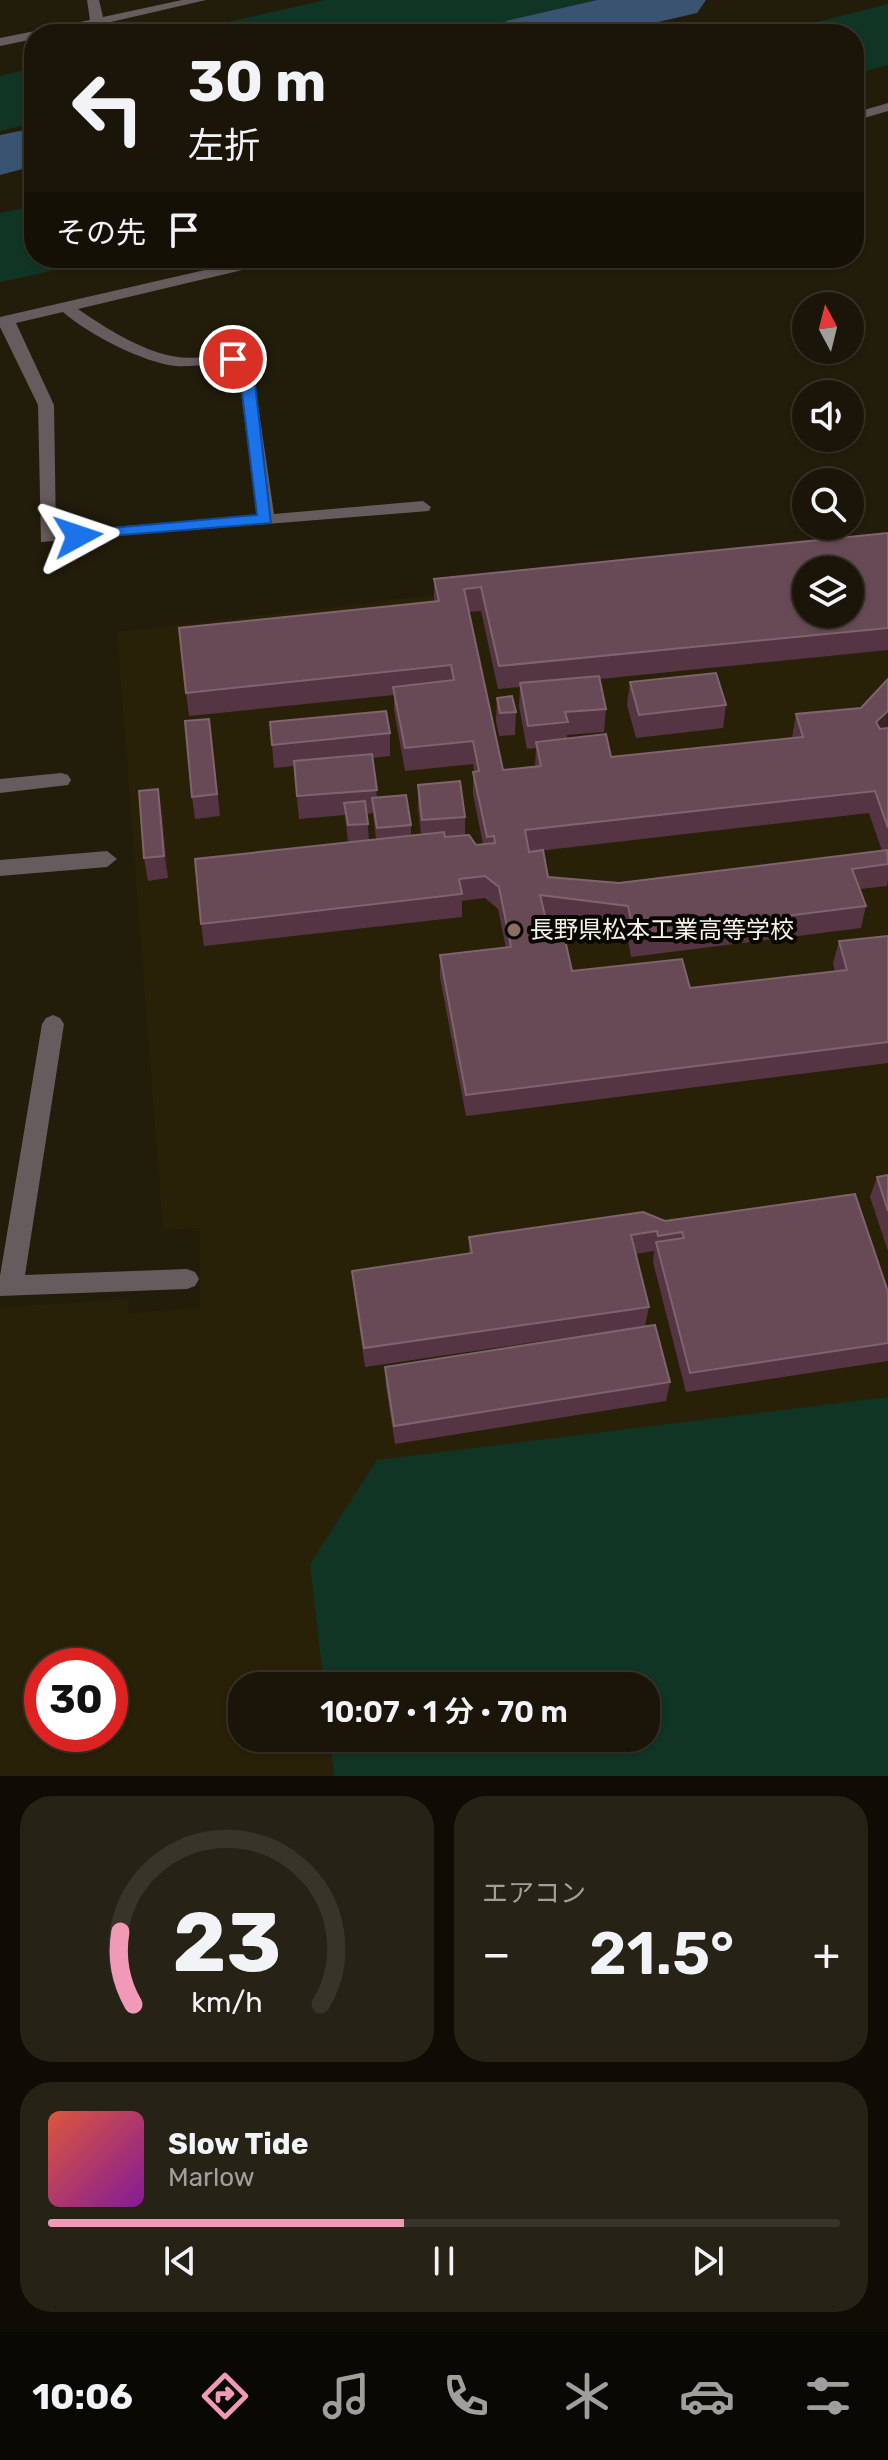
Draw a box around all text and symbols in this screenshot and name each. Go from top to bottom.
text: 30 m [188,49,326,115]
icon: left [56,56,160,160]
text: 左折 [188,124,260,167]
icon: arrive [162,208,206,252]
text: その先 [56,215,146,251]
north arrow [792,292,864,364]
map controls [792,292,864,628]
pin [199,325,267,393]
icon: arrive [211,337,255,381]
button: sound [792,380,864,452]
button: search [792,468,864,540]
position arrow [36,494,120,578]
button: layers [792,556,864,628]
place label: 長野県松本工業高等学校 [530,916,794,944]
marker: 長野県松本工業高等学校 [505,921,523,939]
speed limit sign: 30 [24,1648,128,1752]
text: 10:07 · 1 分 · 70 m [320,1694,568,1730]
text: エアコン [482,1878,586,1909]
text: 23 [173,1893,281,1992]
text: 21.5° [589,1918,734,1989]
text: − [482,1928,511,1980]
text: + [813,1928,840,1980]
text: km/h [191,1985,263,2019]
text: Slow Tide [168,2126,308,2162]
text: Marlow [168,2162,255,2193]
icon: previous [158,2239,202,2283]
icon: pause [422,2239,466,2283]
icon: next [686,2239,730,2283]
icon: directions [197,2368,253,2424]
icon: music [318,2368,374,2424]
icon: phone [438,2368,494,2424]
icon: climate [559,2368,615,2424]
icon: car [679,2368,735,2424]
icon: filters [800,2368,856,2424]
text: 10:06 [32,2375,133,2418]

